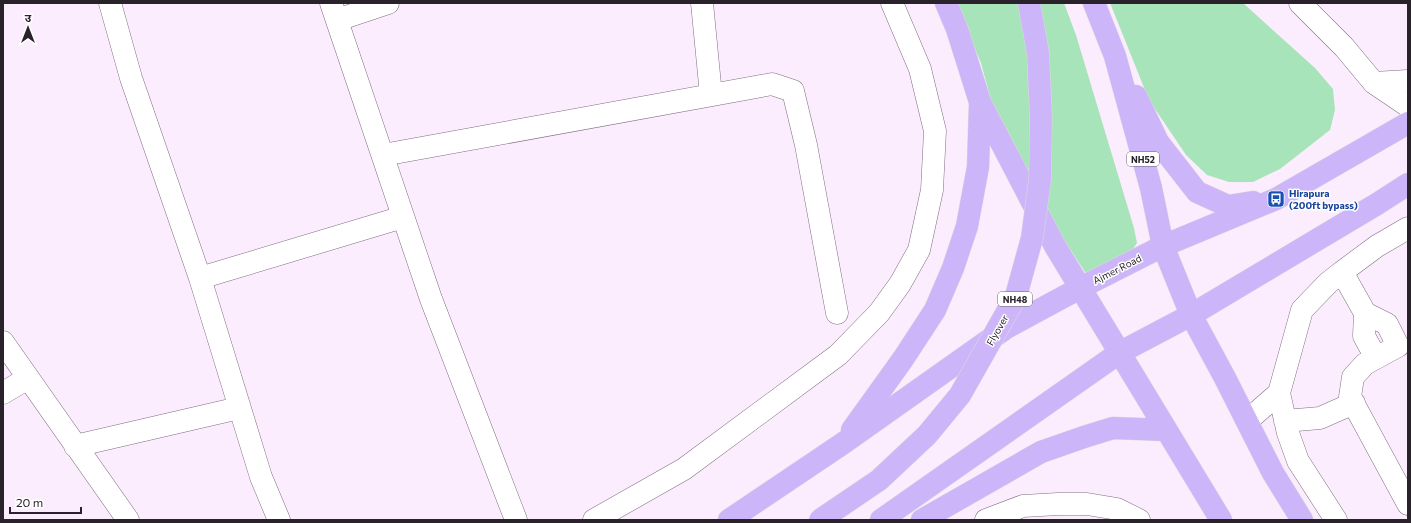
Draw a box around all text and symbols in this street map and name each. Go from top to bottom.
north arrow [8,8,48,48]
text: उ [25,11,32,24]
road number: NH52 [1127,152,1159,166]
place label: Hirapura (200ft bypass) [1289,187,1358,211]
bus stop icon: Hirapura (200ft bypass) [1266,189,1286,209]
street label: Ajmer Road [1091,252,1143,286]
road number: NH48 [998,292,1032,306]
street label: Flyover [983,313,1011,347]
scale bar [10,489,81,515]
text: 20 m [16,495,43,509]

